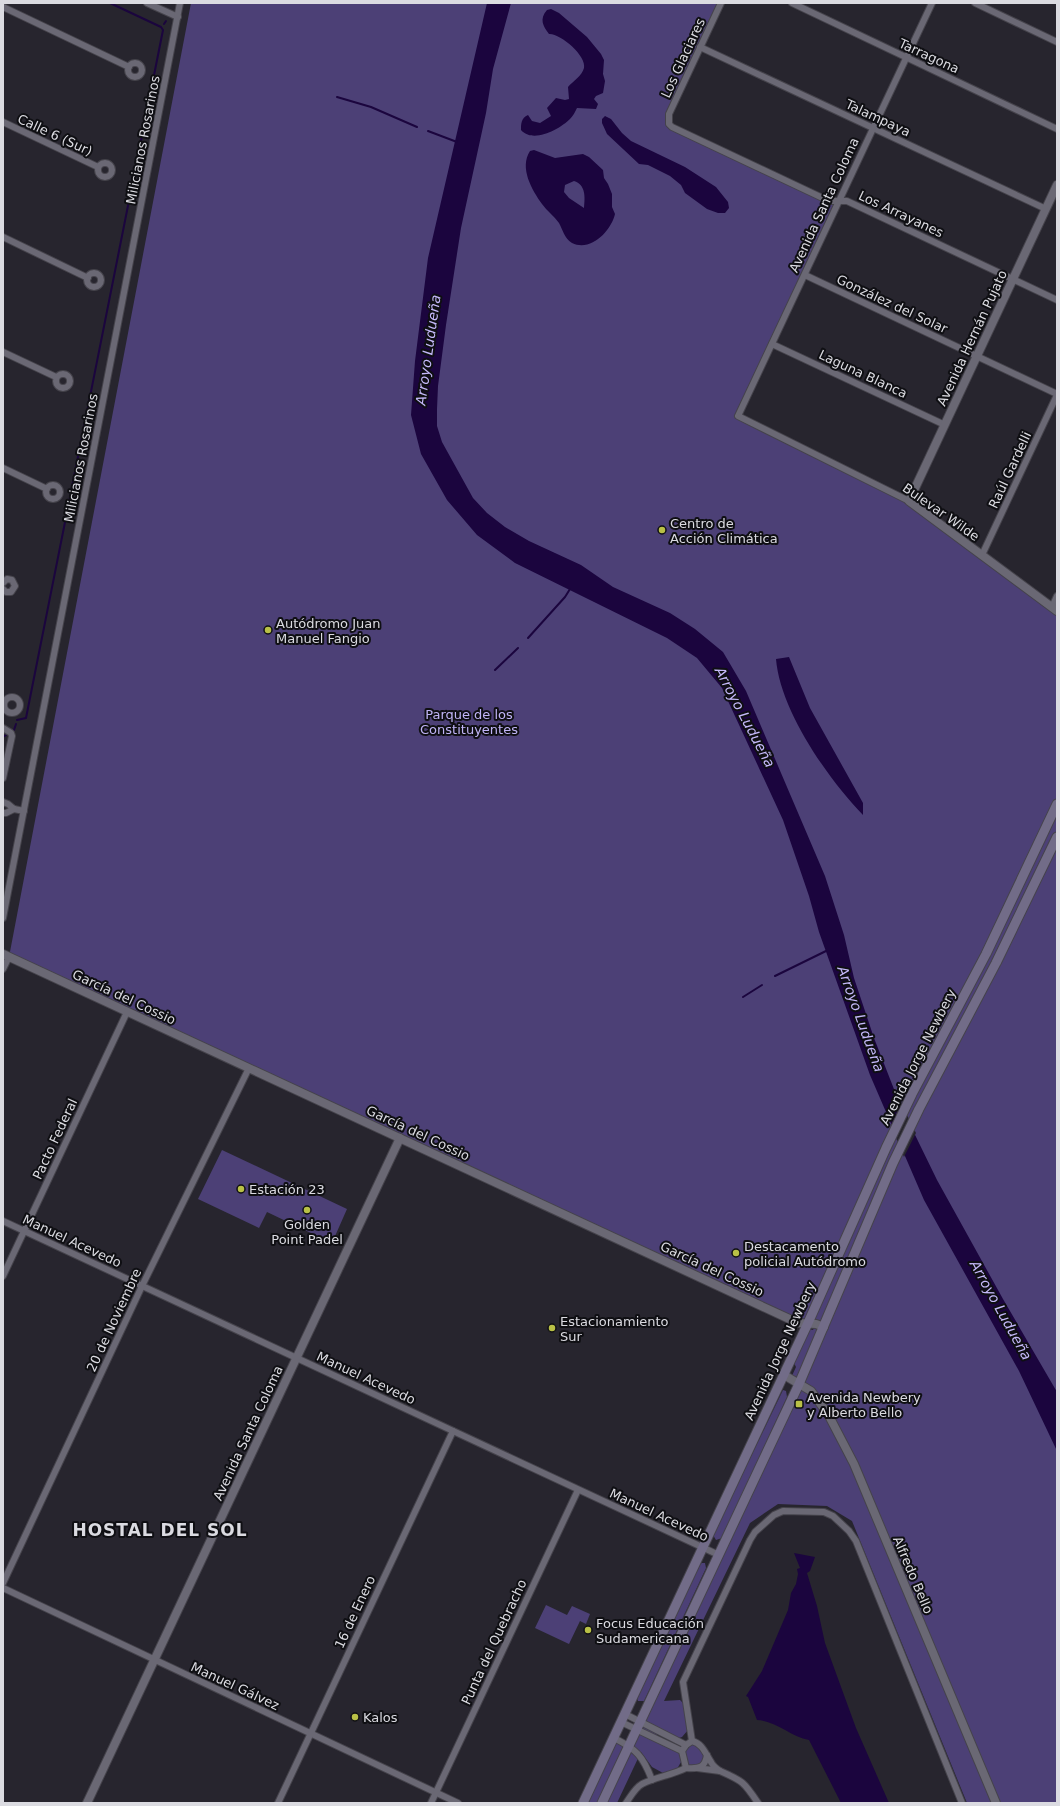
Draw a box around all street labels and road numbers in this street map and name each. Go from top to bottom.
street label: Los Glaciares [658,16,708,100]
street label: Tarragona [896,35,961,76]
street label: Milicianos Rosarinos [123,74,163,206]
street label: Talampaya [842,96,913,140]
street label: Calle 6 (Sur) [15,111,95,159]
street label: Avenida Santa Coloma [786,135,862,275]
street label: Los Arrayanes [856,188,946,240]
street label: Avenida Hernán Pujato [934,268,1010,408]
street label: González del Solar [834,272,950,337]
street label: Laguna Blanca [816,347,910,401]
street label: Milicianos Rosarinos [61,392,101,524]
street label: Raúl Gardelli [986,429,1034,511]
street label: Bulevar Wilde [900,480,982,544]
street label: García del Cossio [70,967,178,1028]
street label: Avenida Jorge Newbery [877,986,959,1128]
street label: Pacto Federal [30,1096,80,1182]
street label: García del Cossio [364,1103,472,1164]
street label: Manuel Acevedo [20,1212,124,1270]
street label: García del Cossio [658,1239,766,1300]
street label: 20 de Noviembre [84,1266,144,1374]
street label: Avenida Jorge Newbery [741,1279,819,1423]
street label: Manuel Acevedo [314,1349,418,1407]
street label: Avenida Santa Coloma [210,1363,286,1503]
street label: Manuel Acevedo [607,1486,711,1544]
street label: Alfredo Bello [890,1534,936,1616]
street label: 16 de Enero [332,1573,378,1651]
street label: Punta del Quebracho [458,1577,530,1707]
street label: Manuel Gálvez [189,1659,282,1713]

